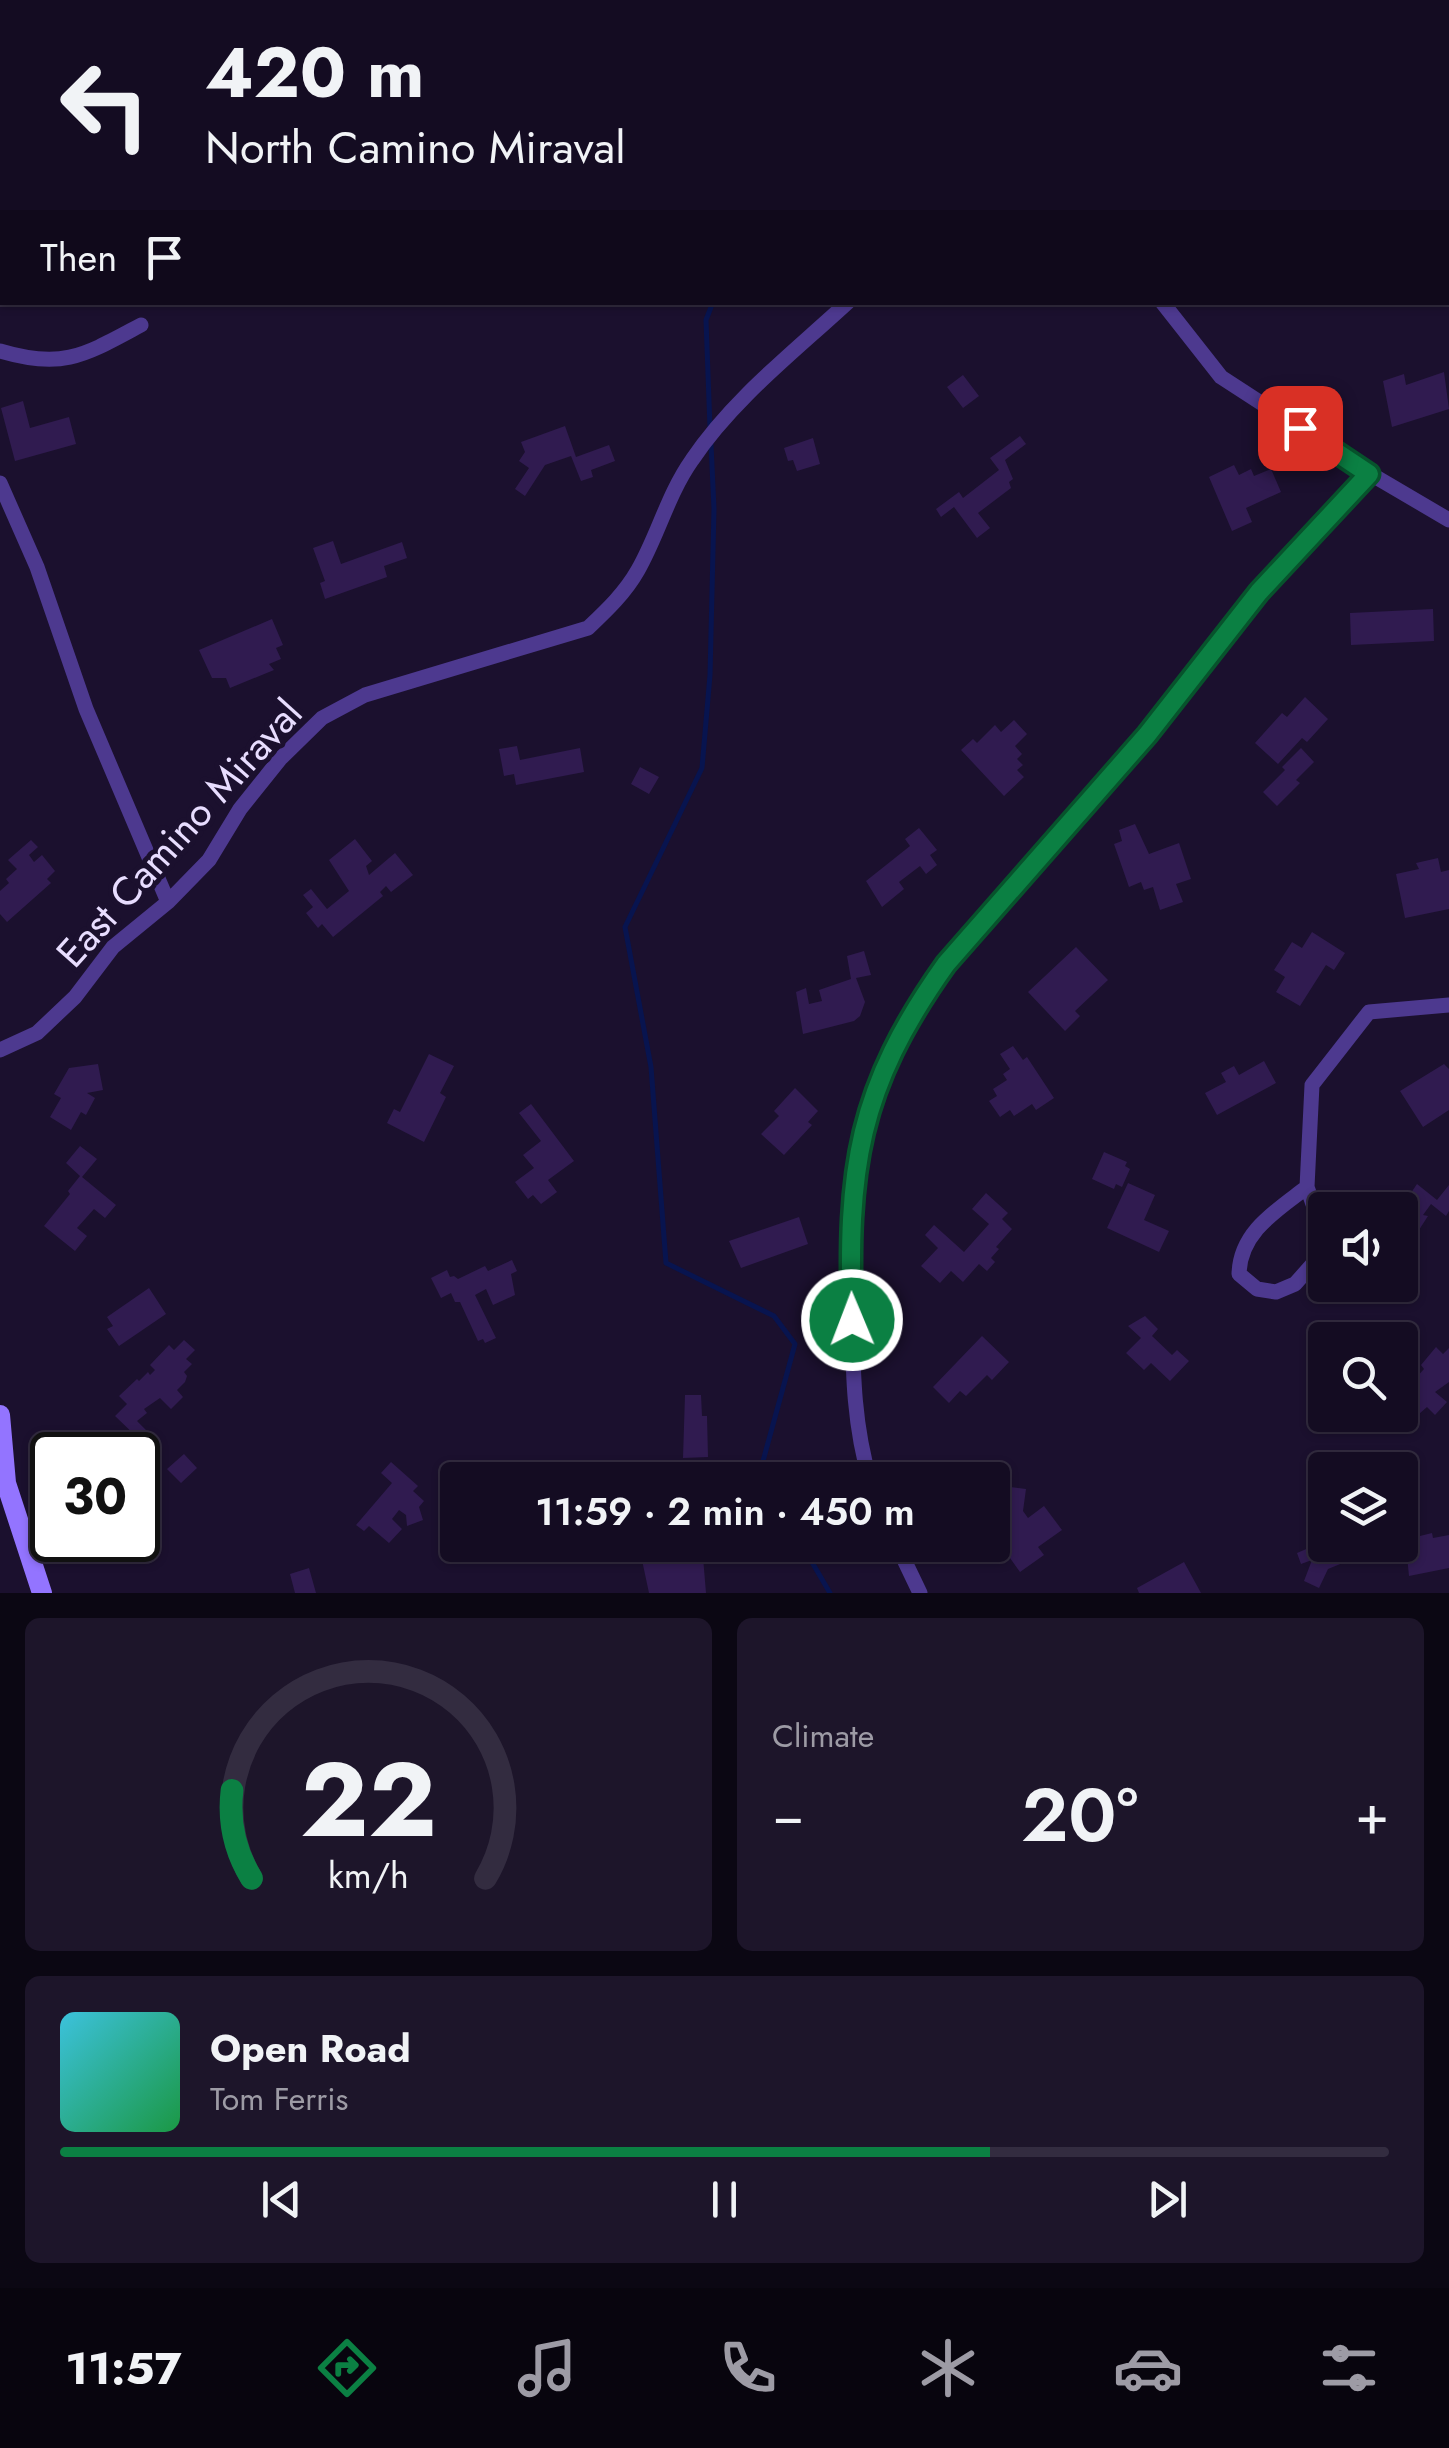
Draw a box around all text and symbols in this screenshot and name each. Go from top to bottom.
text: 420 m [205,22,425,123]
icon: left [40,40,170,170]
text: North Camino Miraval [205,115,626,180]
text: Then [40,230,117,285]
icon: arrive [137,230,192,285]
pin [1258,386,1343,471]
icon: arrive [1273,401,1328,456]
street label: East Camino Miraval [42,686,316,980]
map controls [1308,1192,1418,1562]
button: sound [1308,1192,1418,1302]
position arrow [800,1268,904,1372]
button: search [1308,1322,1418,1432]
speed limit sign: 30 [30,1432,160,1562]
button: layers [1308,1452,1418,1562]
text: 11:59 · 2 min · 450 m [535,1484,915,1539]
text: Climate [772,1713,874,1759]
text: 22 [300,1725,437,1875]
text: 20° [1021,1761,1138,1869]
text: − [772,1775,804,1855]
text: + [1355,1775,1389,1855]
text: km/h [328,1850,409,1901]
text: Open Road [210,2021,411,2076]
text: Tom Ferris [210,2076,348,2122]
icon: previous [254,2172,309,2227]
icon: pause [697,2172,752,2227]
icon: next [1140,2172,1195,2227]
icon: directions [312,2333,382,2403]
icon: music [512,2333,582,2403]
icon: phone [713,2333,783,2403]
icon: climate [913,2333,983,2403]
icon: car [1113,2333,1183,2403]
icon: filters [1314,2333,1384,2403]
text: 11:57 [65,2336,182,2401]

